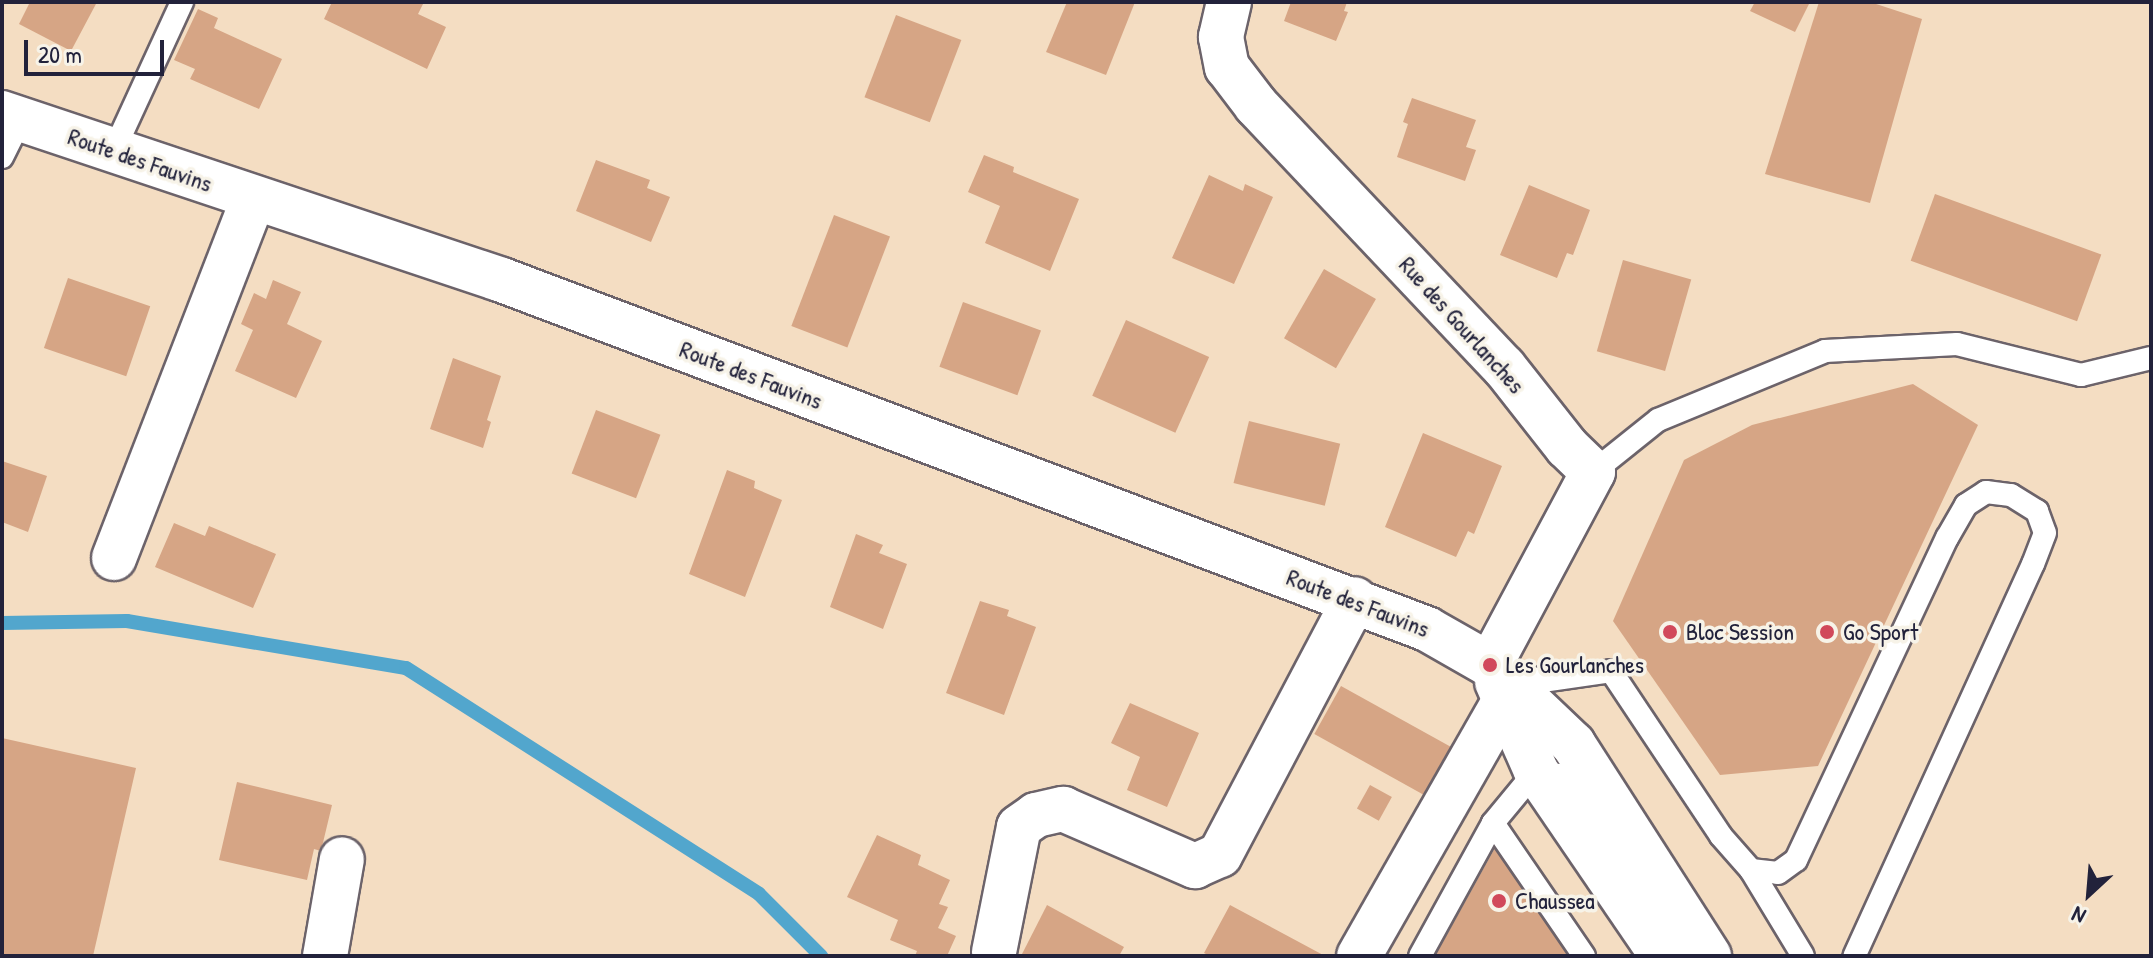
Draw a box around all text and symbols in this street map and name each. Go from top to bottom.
scale bar [28,24,168,74]
text: 20 m [38,38,82,70]
street label: Route des Fauvins [64,122,216,198]
street label: Rue des Gourlanches [1393,251,1531,399]
street label: Route des Fauvins [676,335,826,415]
street label: Route des Fauvins [1283,563,1433,643]
place label: Bloc Session [1686,618,1794,646]
place label: Go Sport [1843,618,1918,646]
marker: Bloc Session [1661,623,1679,641]
marker: Go Sport [1818,623,1836,641]
place label: Les Gourlanches [1506,651,1644,679]
marker: Les Gourlanches [1481,656,1499,674]
north arrow [2049,854,2129,934]
place label: Chaussea [1515,887,1595,915]
marker: Chaussea [1490,892,1508,910]
text: N [2067,900,2090,932]

